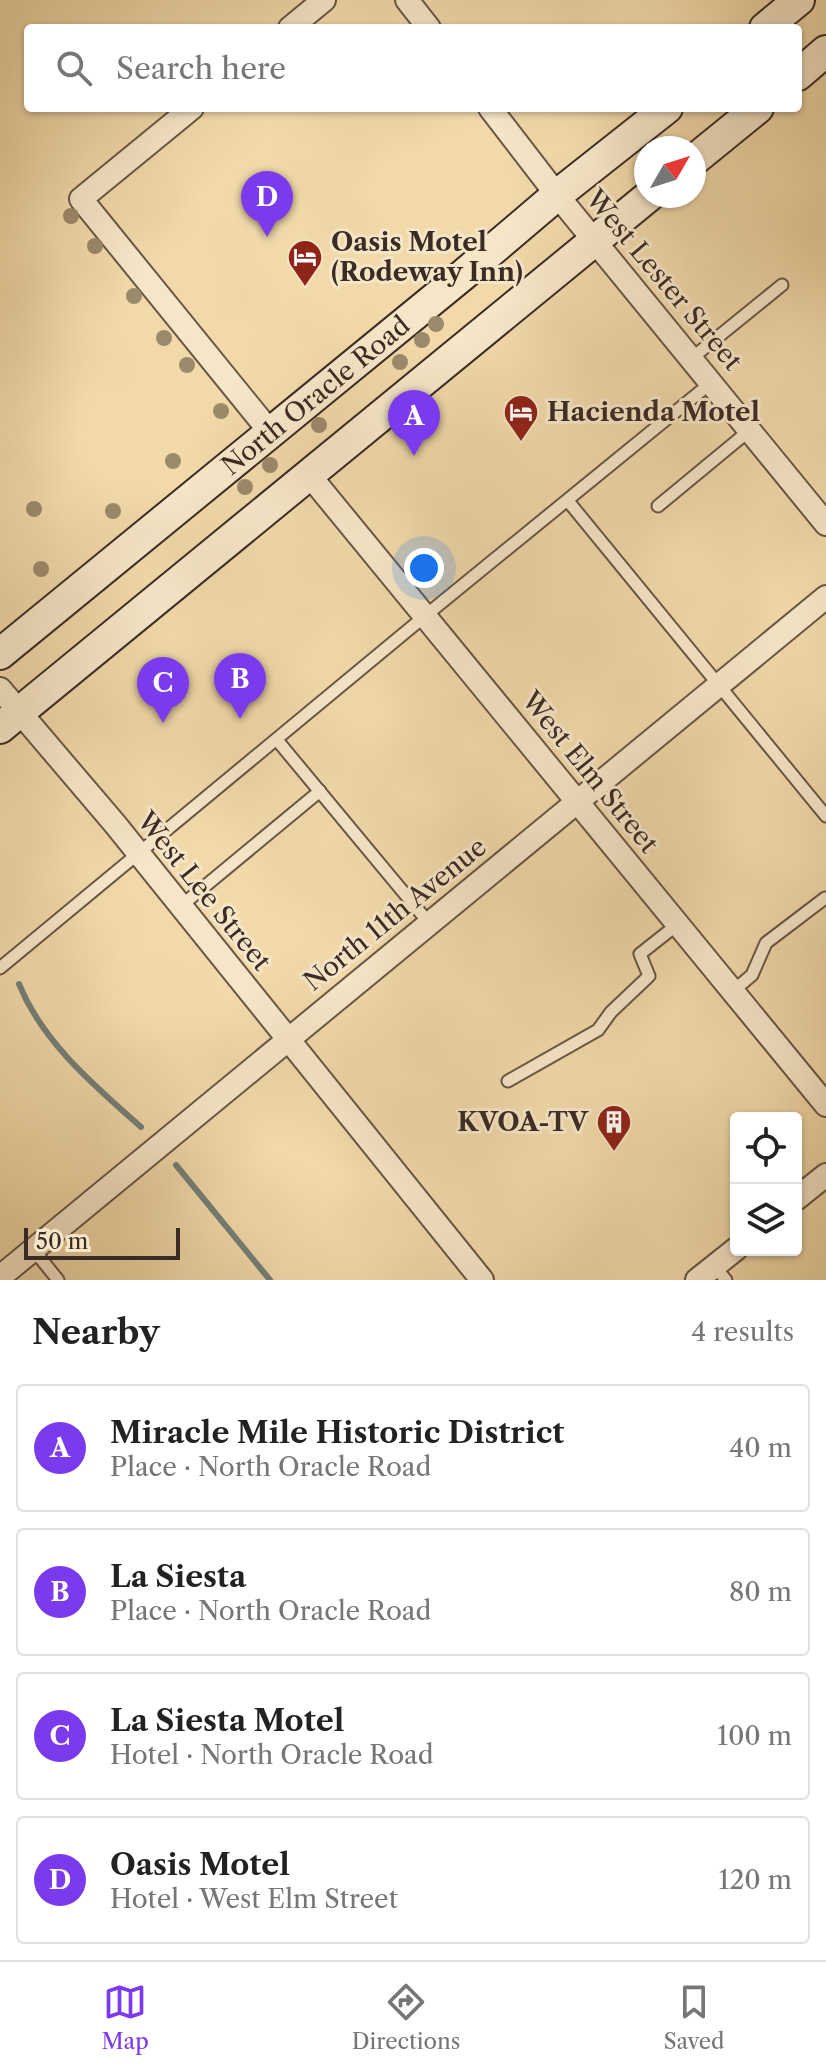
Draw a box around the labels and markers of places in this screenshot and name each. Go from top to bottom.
pin: D [241,171,293,237]
place label: Oasis Motel (Rodeway Inn) [331,226,523,288]
hotel icon: Oasis Motel (Rodeway Inn) [286,238,324,288]
pin: A [388,390,440,456]
hotel icon: Hacienda Motel [502,393,540,443]
place label: Hacienda Motel [547,396,760,428]
pin: B [214,653,266,719]
pin: C [137,657,189,723]
building icon: KVOA-TV [595,1103,633,1153]
place label: KVOA-TV [457,1106,589,1138]

